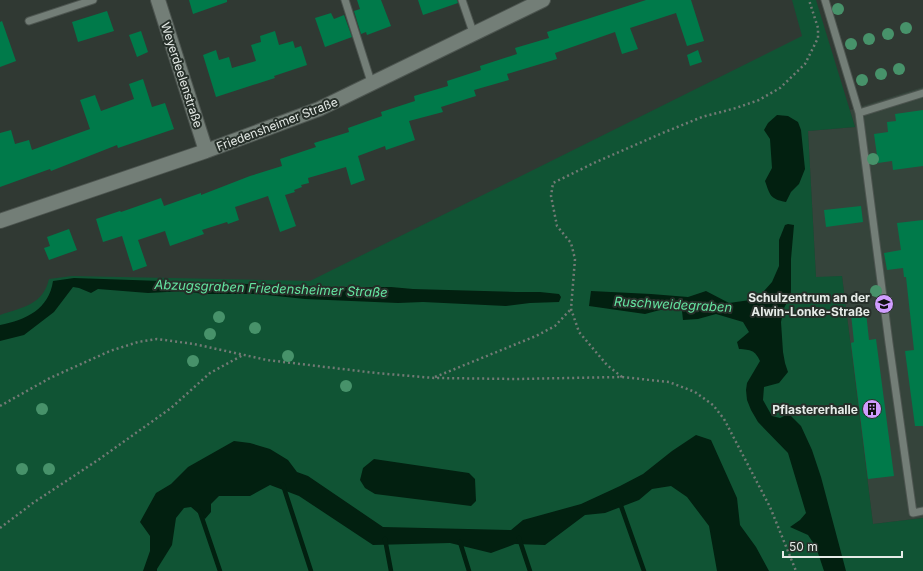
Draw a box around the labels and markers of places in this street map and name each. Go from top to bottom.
place label: Schulzentrum an der Alwin-Lonke-Straße [748,290,870,319]
school or university icon: Schulzentrum an der Alwin-Lonke-Straße [873,293,895,315]
building icon: Pflastererhalle [861,398,883,420]
place label: Pflastererhalle [772,402,858,417]

